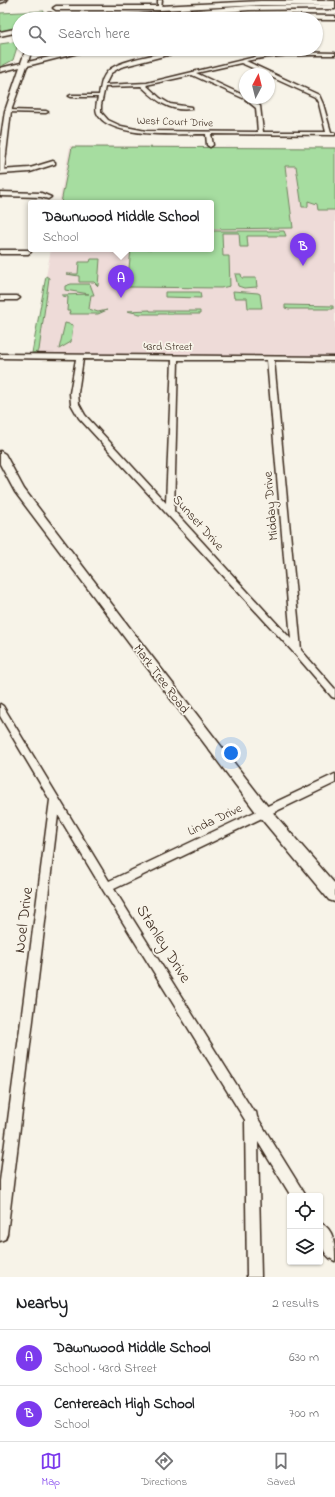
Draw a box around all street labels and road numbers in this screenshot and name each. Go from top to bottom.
street label: West Court Drive [137,113,213,131]
street label: 43rd Street [143,339,193,355]
street label: Midday Drive [258,470,284,541]
street label: Sunset Drive [168,491,228,555]
street label: Mark Tree Road [129,640,194,718]
street label: Linda Drive [185,799,246,841]
street label: Noel Drive [8,885,40,954]
street label: Stanley Drive [129,900,197,989]

